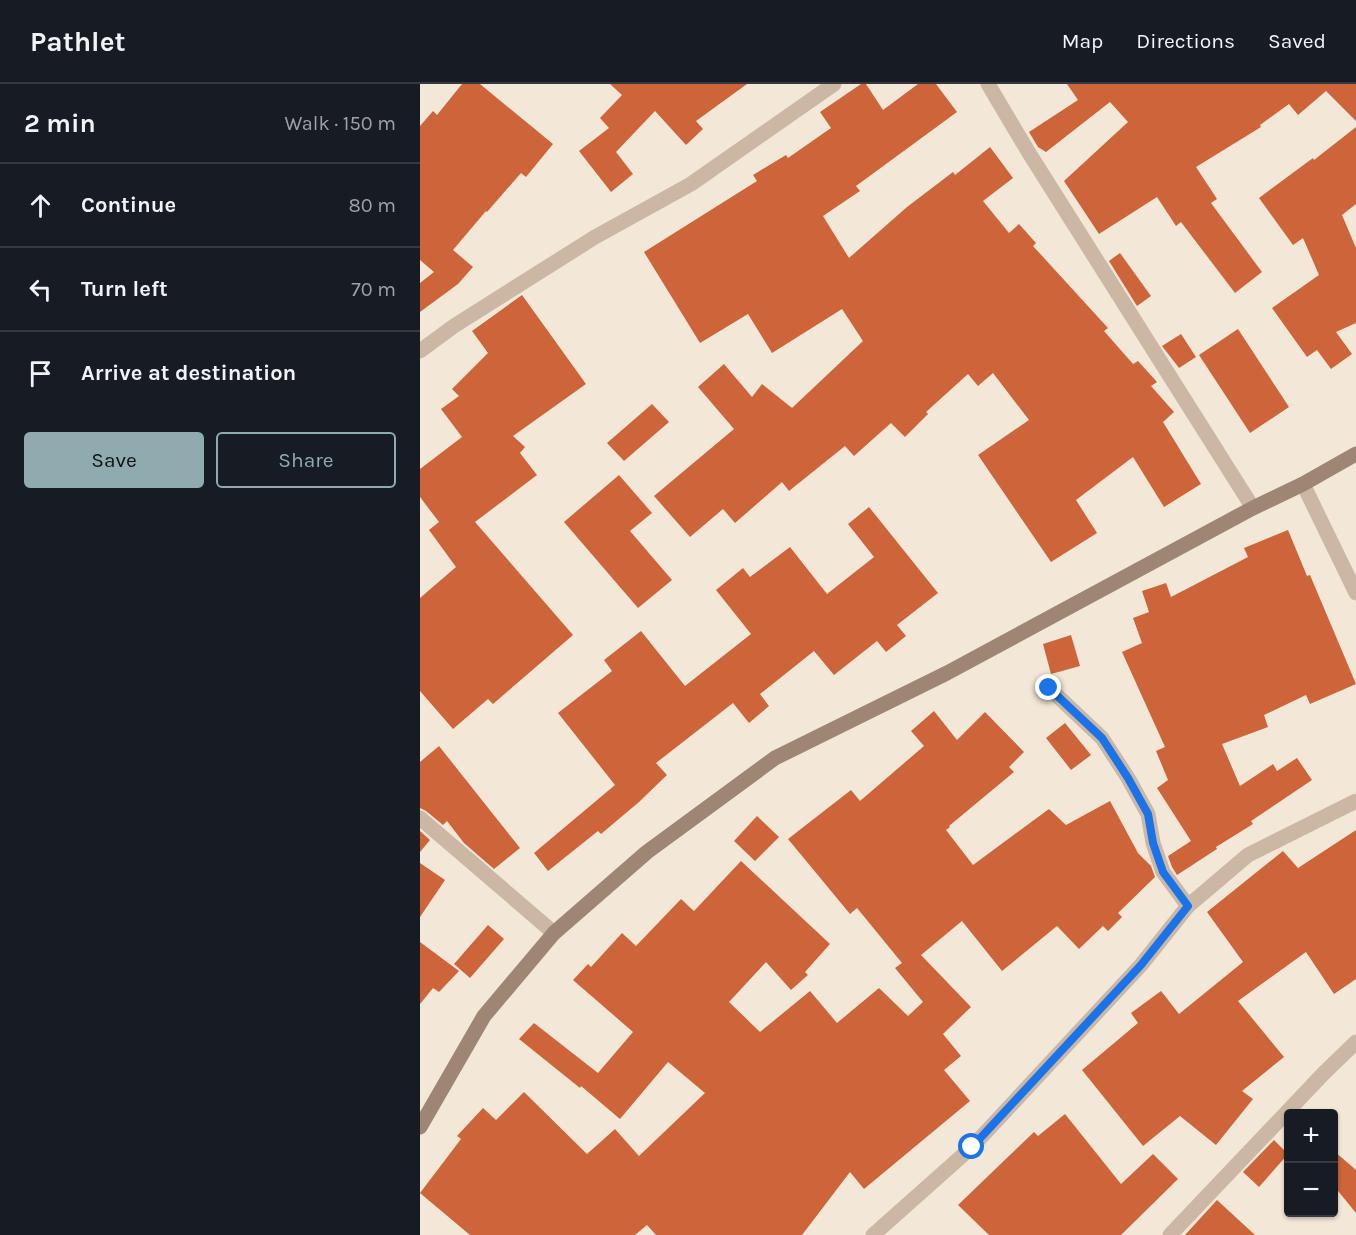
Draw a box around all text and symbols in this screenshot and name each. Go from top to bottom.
text: Pathlet [30,25,126,58]
text: Map [1062,29,1103,53]
text: Directions [1136,29,1235,53]
text: Saved [1268,29,1326,53]
text: 2 min [24,108,96,139]
text: Walk · 150 m [285,112,396,135]
icon: ahead [24,189,57,222]
text: Continue [81,192,176,218]
text: 80 m [348,194,396,217]
icon: left [24,273,57,306]
text: Turn left [81,276,168,302]
text: 70 m [351,278,396,301]
icon: arrive [24,357,57,390]
text: Arrive at destination [81,360,296,386]
button: Save [24,432,204,488]
button: Share [216,432,396,488]
route end [1035,674,1061,700]
map controls [1284,1109,1338,1217]
button: + [1284,1109,1338,1163]
route start [958,1133,984,1159]
button: − [1284,1163,1338,1217]

